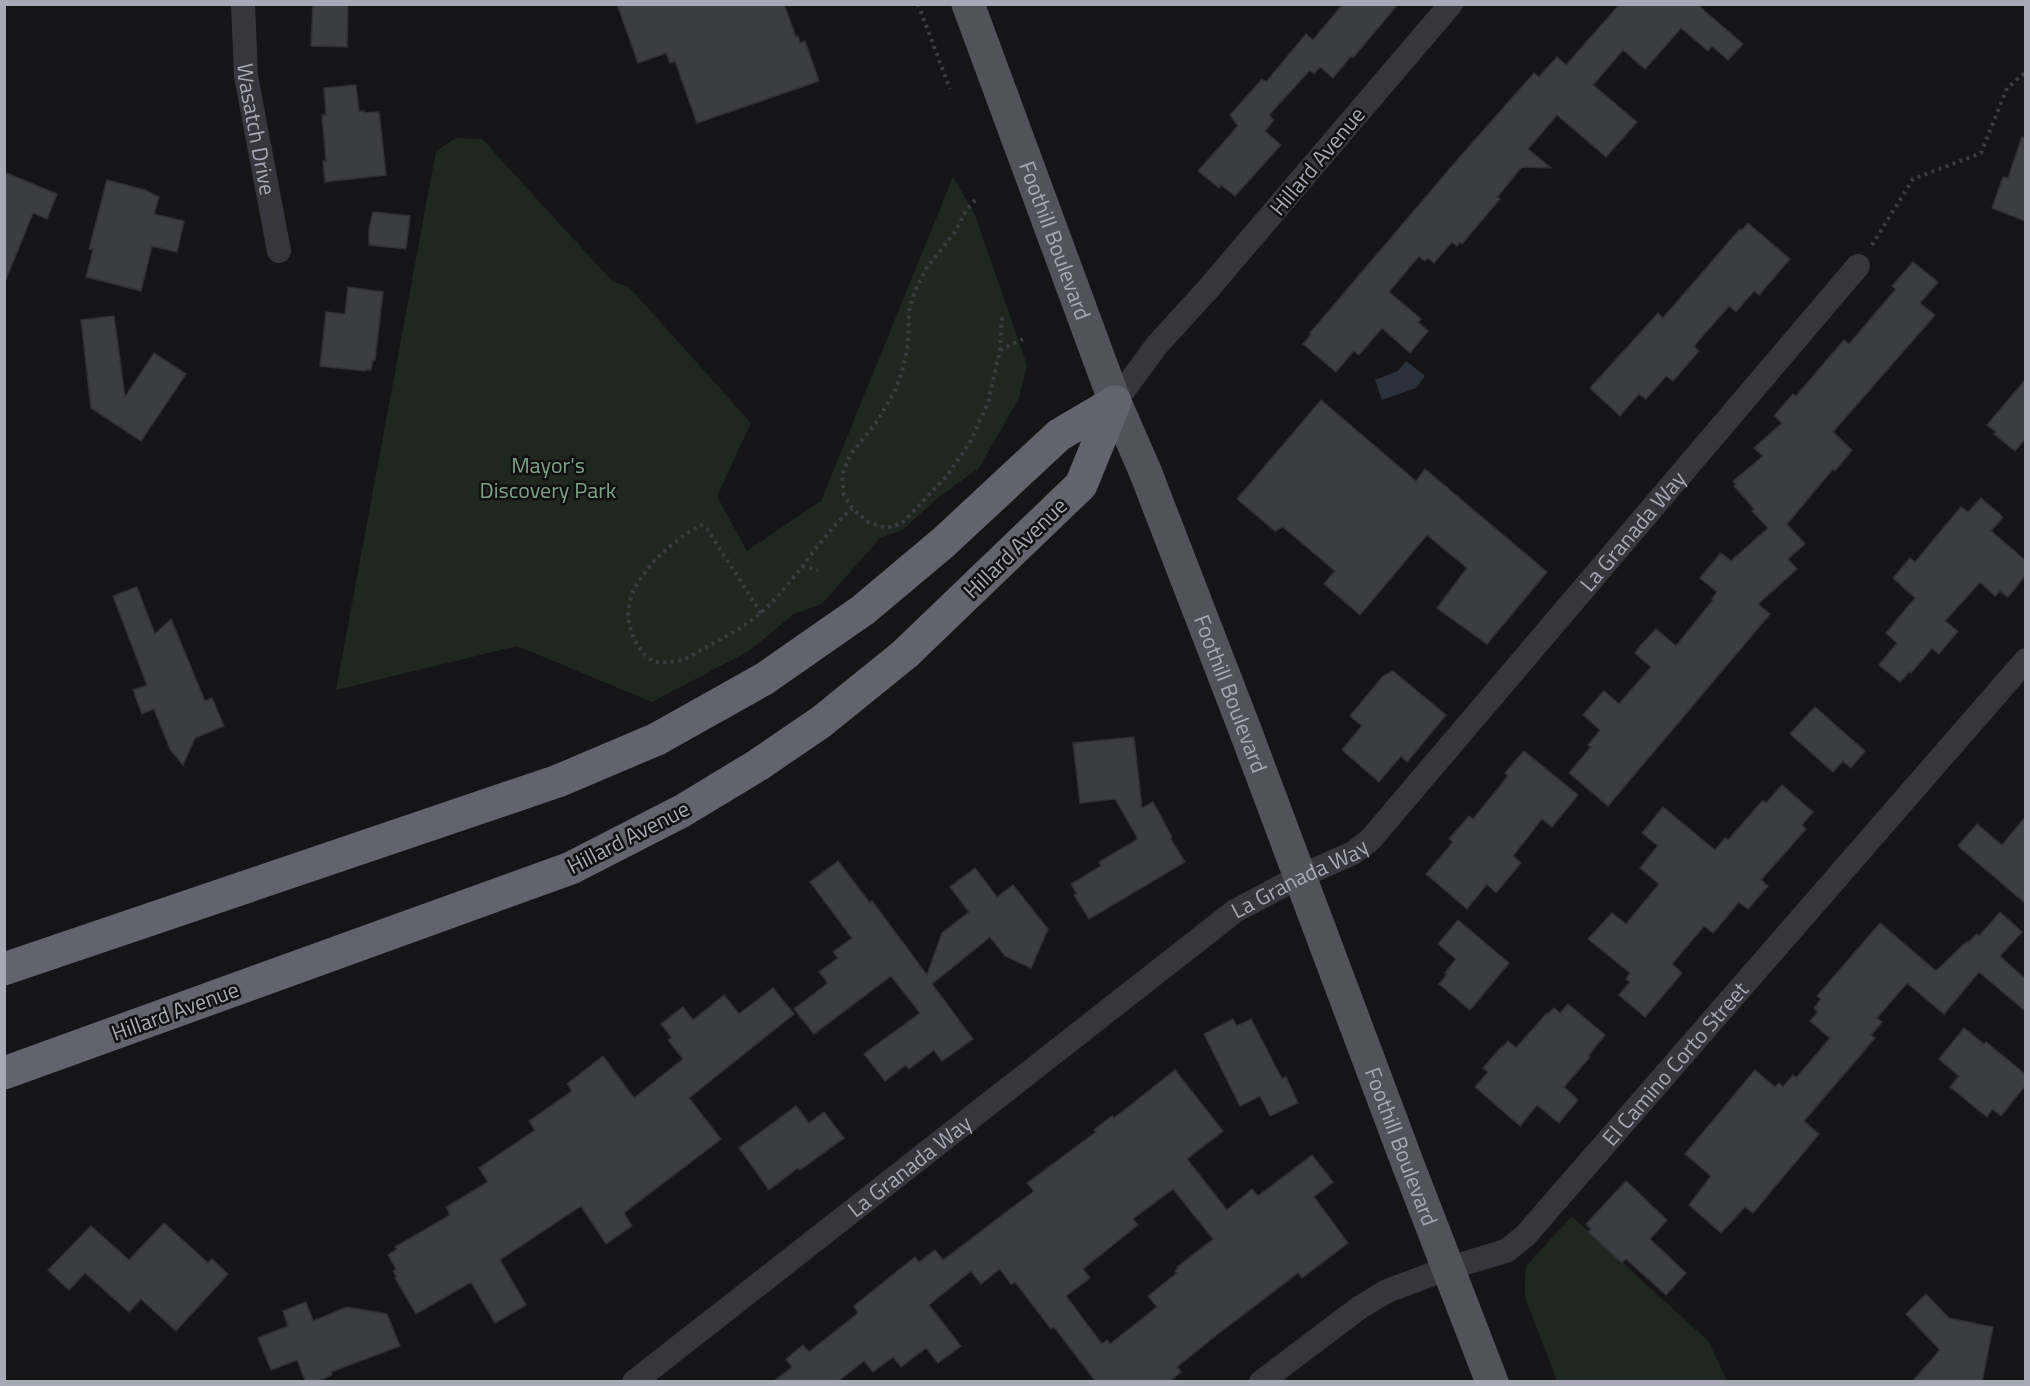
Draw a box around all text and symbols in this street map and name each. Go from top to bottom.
street label: Wasatch Drive [228,62,285,198]
street label: Hillard Avenue [1261,99,1373,223]
street label: Foothill Boulevard [1010,156,1100,325]
park label: Mayor's Discovery Park [480,448,617,507]
street label: La Granada Way [1571,463,1694,599]
street label: Hillard Avenue [955,489,1075,607]
street label: Foothill Boulevard [1185,609,1277,778]
street label: Hillard Avenue [561,792,695,882]
street label: La Granada Way [1225,830,1376,927]
street label: Hillard Avenue [106,972,244,1050]
street label: El Camino Corto Street [1594,973,1757,1153]
street label: Foothill Boulevard [1356,1062,1447,1231]
street label: La Granada Way [840,1106,979,1226]

